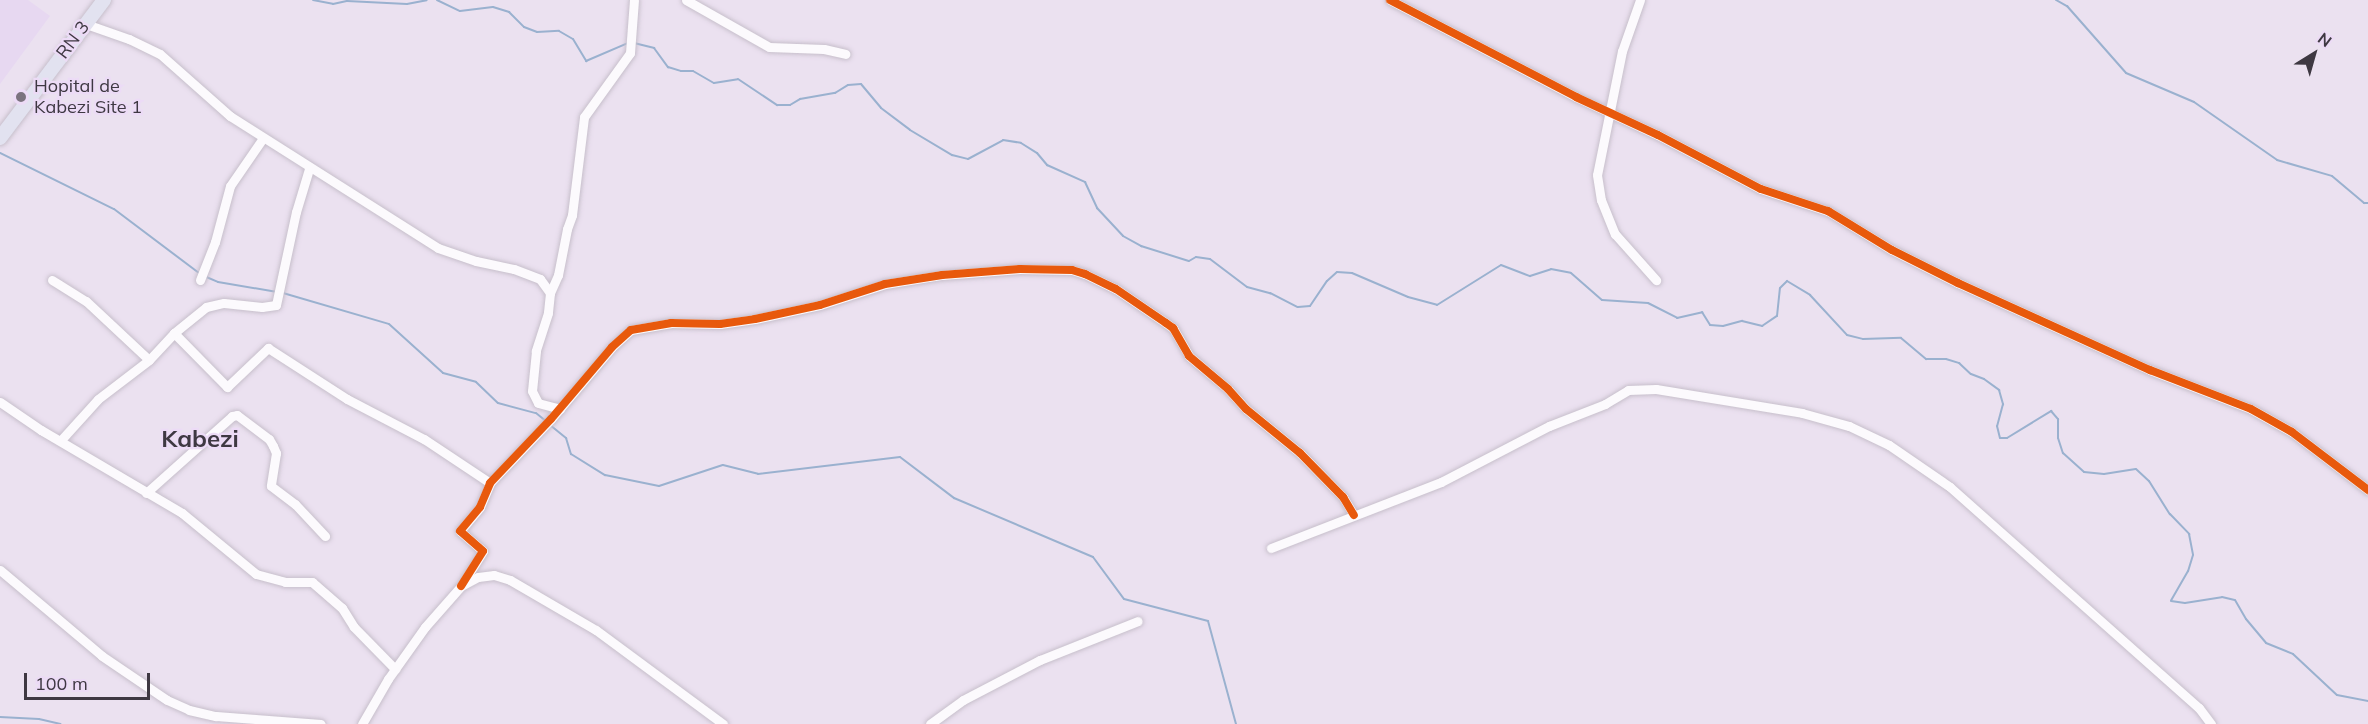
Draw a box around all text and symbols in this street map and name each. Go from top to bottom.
street label: RN 3 [52,17,94,63]
north arrow [2284,24,2344,84]
text: N [2314,28,2336,51]
place label: Hopital de Kabezi Site 1 [34,76,142,118]
marker: Hopital de Kabezi Site 1 [12,88,30,106]
district label: Kabezi [161,425,239,453]
scale bar [27,661,153,699]
text: 100 m [35,672,88,695]

